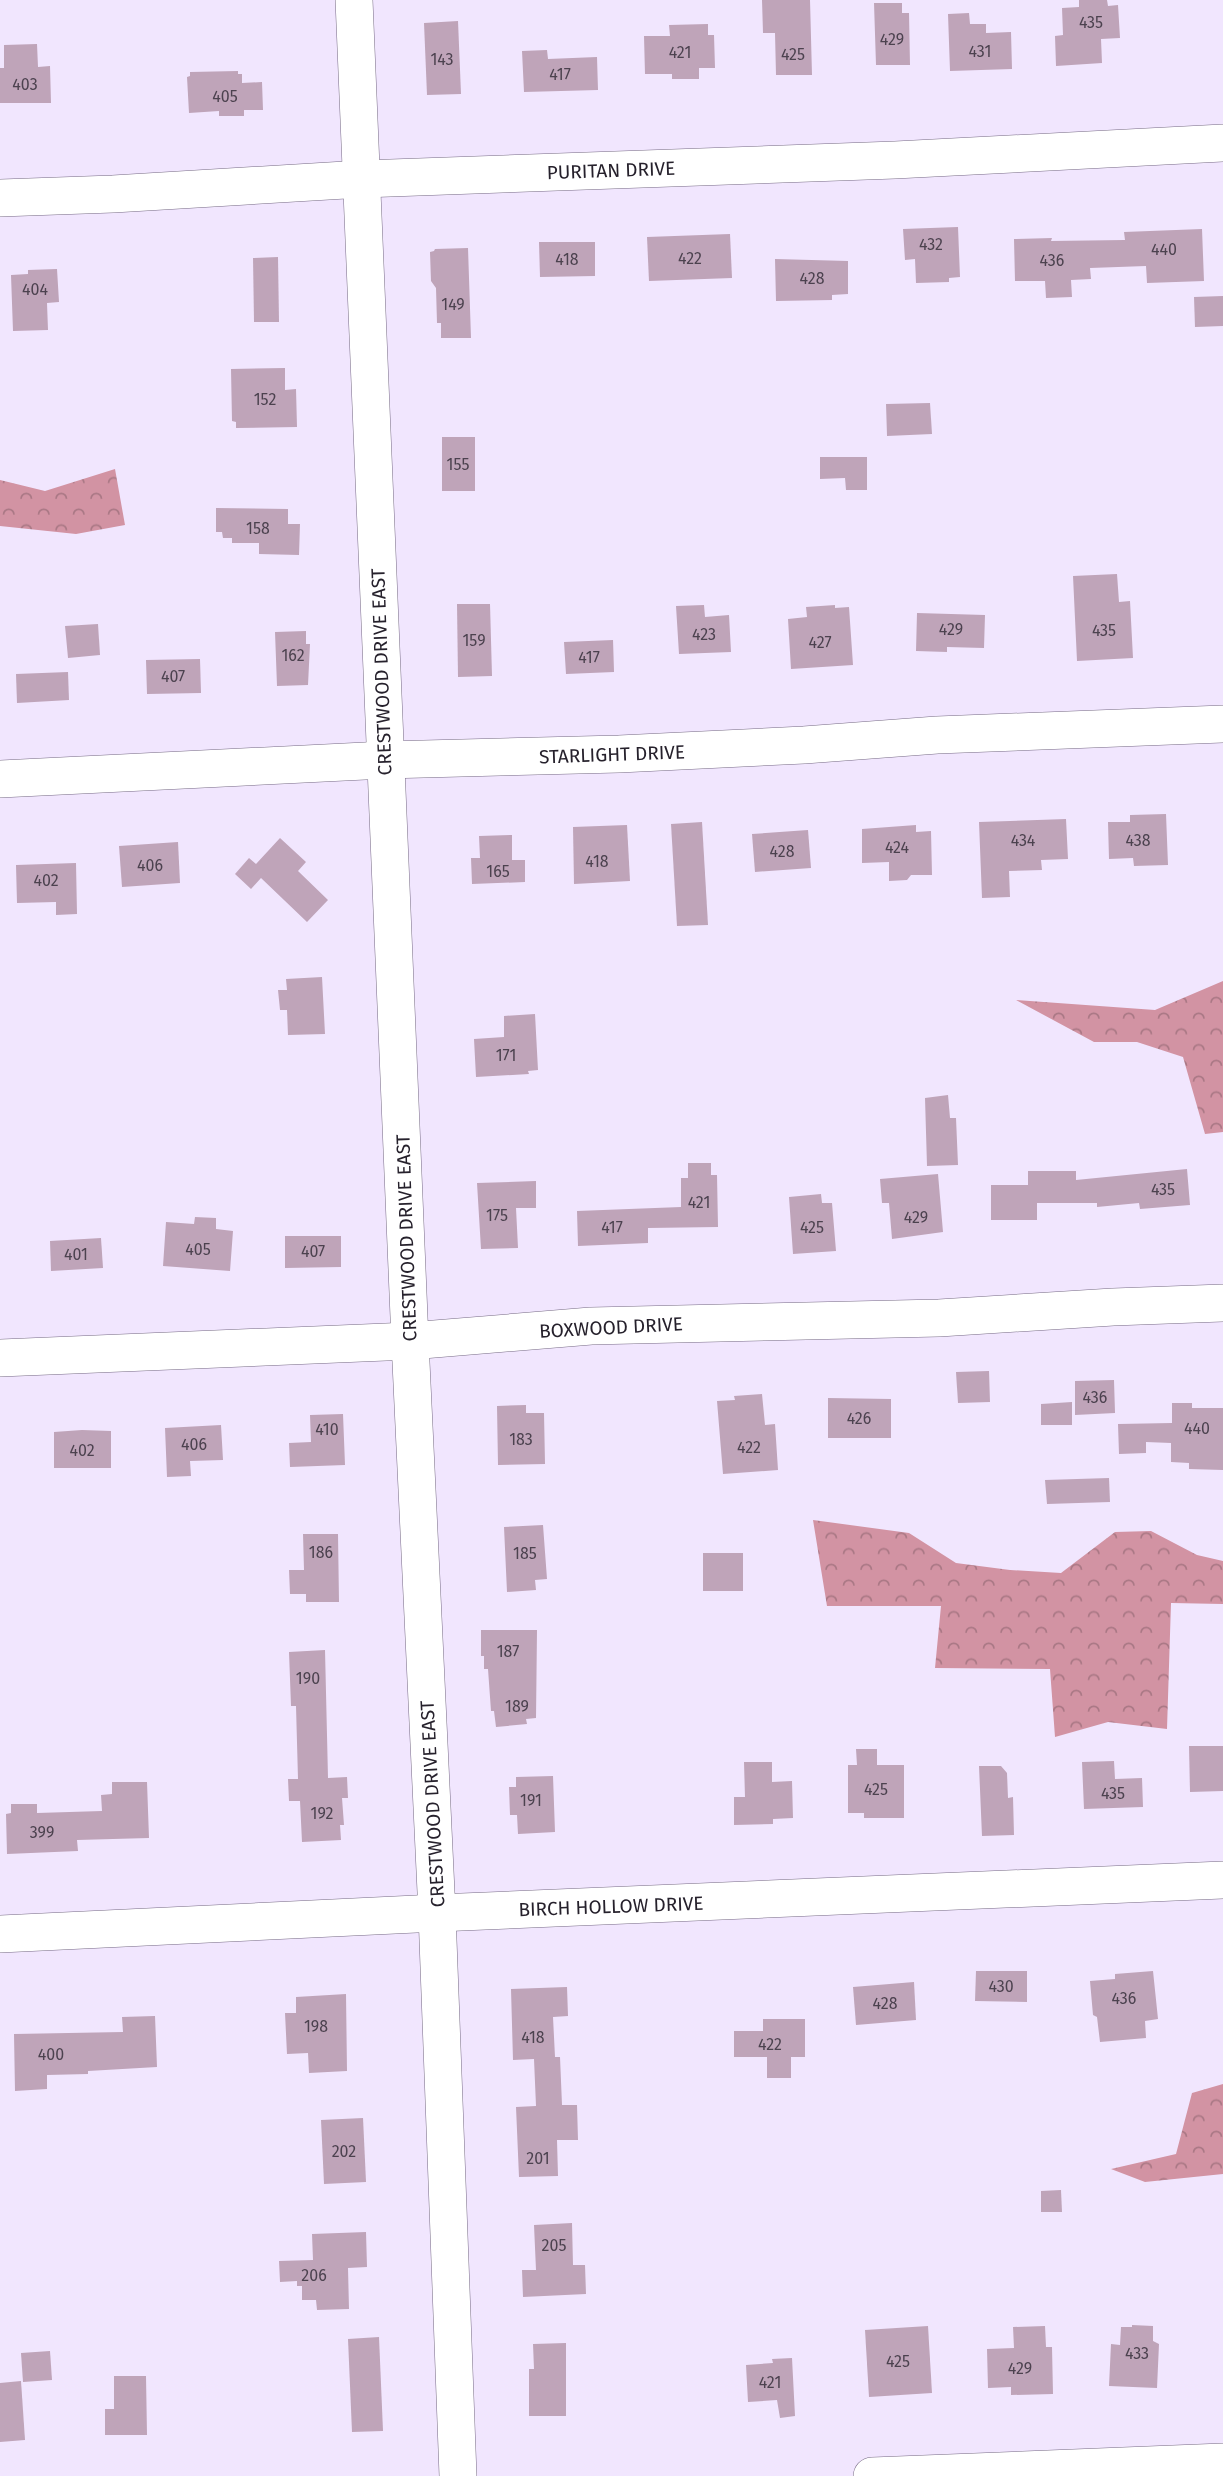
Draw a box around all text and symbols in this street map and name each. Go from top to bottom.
house number: 435 [1079,13,1103,32]
house number: 429 [880,30,904,49]
house number: 431 [969,42,991,61]
house number: 421 [669,43,691,62]
house number: 425 [781,45,805,64]
house number: 143 [430,50,454,69]
house number: 417 [549,65,571,84]
house number: 403 [12,75,38,94]
house number: 405 [212,87,238,106]
street label: PURITAN DRIVE [546,157,676,184]
house number: 432 [919,235,943,254]
house number: 440 [1151,240,1177,259]
house number: 422 [678,249,702,268]
house number: 418 [555,250,579,269]
house number: 436 [1040,251,1064,270]
house number: 428 [800,269,825,288]
house number: 404 [22,280,48,299]
house number: 149 [441,295,465,314]
house number: 152 [254,390,276,409]
house number: 155 [447,455,469,474]
house number: 158 [246,519,270,538]
street label: CRESTWOOD DRIVE EAST [366,568,397,776]
house number: 429 [939,620,963,639]
house number: 435 [1092,621,1116,640]
house number: 423 [692,625,716,644]
house number: 159 [462,631,486,650]
house number: 427 [808,633,832,652]
house number: 162 [281,646,305,665]
house number: 417 [578,648,600,667]
house number: 407 [161,667,185,686]
street label: STARLIGHT DRIVE [539,740,685,769]
house number: 434 [1011,831,1036,850]
house number: 438 [1125,831,1151,850]
house number: 424 [885,838,910,857]
house number: 428 [770,842,795,861]
house number: 418 [585,852,609,871]
house number: 406 [137,856,163,875]
house number: 165 [486,862,510,881]
house number: 402 [33,871,59,890]
house number: 171 [496,1046,516,1065]
street label: CRESTWOOD DRIVE EAST [391,1134,422,1342]
house number: 435 [1151,1180,1175,1199]
house number: 421 [688,1193,710,1212]
house number: 175 [486,1206,508,1225]
house number: 429 [904,1208,928,1227]
house number: 417 [601,1218,623,1237]
house number: 425 [800,1218,824,1237]
house number: 405 [185,1240,211,1259]
house number: 407 [301,1242,325,1261]
house number: 401 [64,1245,88,1264]
street label: BOXWOOD DRIVE [539,1312,684,1343]
house number: 436 [1083,1388,1107,1407]
house number: 426 [847,1409,871,1428]
house number: 440 [1184,1419,1210,1438]
house number: 410 [315,1420,339,1439]
house number: 183 [509,1430,533,1449]
house number: 406 [181,1435,207,1454]
house number: 422 [737,1438,761,1457]
house number: 402 [69,1441,95,1460]
house number: 186 [309,1543,333,1562]
house number: 185 [513,1544,537,1563]
house number: 187 [497,1642,519,1661]
house number: 190 [296,1669,320,1688]
house number: 189 [505,1697,529,1716]
street label: CRESTWOOD DRIVE EAST [416,1700,449,1908]
house number: 425 [864,1780,888,1799]
house number: 435 [1101,1784,1125,1803]
house number: 191 [520,1791,542,1810]
house number: 192 [311,1804,334,1823]
house number: 399 [30,1823,54,1842]
street label: BIRCH HOLLOW DRIVE [518,1892,704,1921]
house number: 430 [988,1977,1014,1996]
house number: 436 [1112,1989,1136,2008]
house number: 428 [873,1994,898,2013]
house number: 198 [304,2017,328,2036]
house number: 418 [521,2028,545,2047]
house number: 422 [758,2035,782,2054]
house number: 400 [38,2045,64,2064]
house number: 202 [332,2142,356,2161]
house number: 201 [526,2149,550,2168]
house number: 205 [542,2236,566,2255]
house number: 206 [301,2266,327,2285]
house number: 433 [1125,2344,1149,2363]
house number: 425 [886,2352,910,2371]
house number: 429 [1008,2359,1032,2378]
house number: 421 [759,2373,781,2392]

